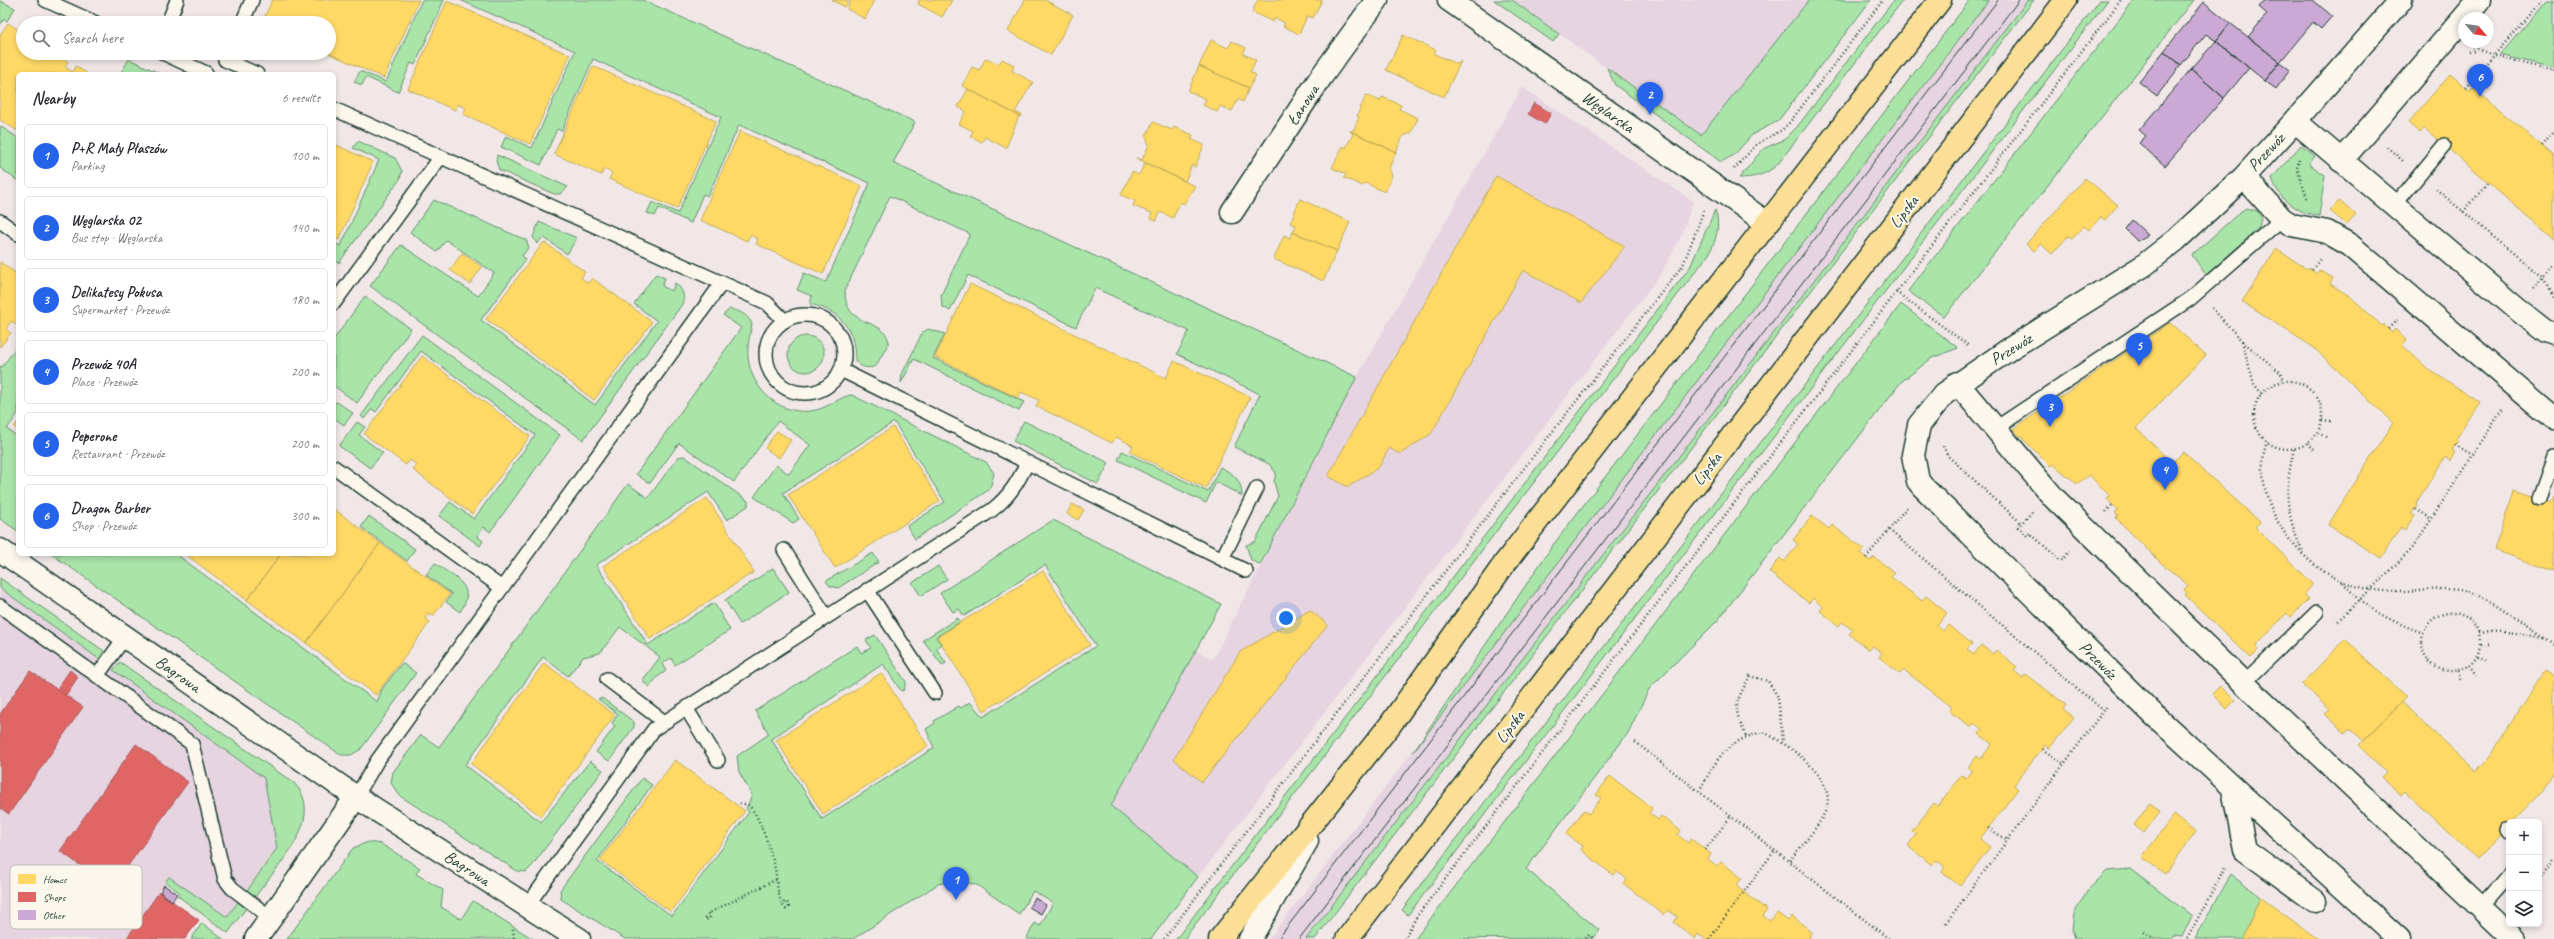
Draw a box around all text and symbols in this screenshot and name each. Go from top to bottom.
north arrow [2458,12,2494,48]
search box [16,16,336,60]
icon: search [30,27,52,49]
text: Search here [62,29,123,48]
pin: 6 [2467,64,2493,97]
street label: Łanowa [1282,79,1325,129]
pin: 2 [1637,82,1663,115]
street label: Węglarska [1578,86,1639,138]
text: Nearby [32,88,75,109]
text: 6 results [282,90,320,106]
street label: Przewóz [2243,127,2290,176]
text: P+R Mały Płaszów [71,139,166,158]
text: 1 [43,148,49,164]
text: 100 m [291,148,319,164]
text: Parking [71,158,105,174]
street label: Lipska [1885,190,1924,233]
text: Węglarska 02 [71,211,141,230]
text: 2 [43,220,49,236]
text: 140 m [291,220,319,236]
text: Bus stop · Węglarska [71,230,162,246]
text: Delikatesy Pokusa [71,283,162,302]
text: 3 [43,292,49,308]
text: 180 m [291,292,319,308]
text: Supermarket · Przewóz [71,302,169,318]
street label: Przewóz [1986,327,2037,370]
pin: 5 [2126,333,2152,366]
text: Przewóz 40A [71,355,136,374]
text: 4 [43,364,49,380]
text: 200 m [291,364,319,380]
text: Place · Przewóz [71,374,137,390]
pin: 3 [2037,394,2063,427]
text: Peperone [71,427,116,446]
text: 5 [43,436,49,452]
text: 200 m [291,436,319,452]
text: Restaurant · Przewóz [71,446,165,462]
street label: Lipska [1688,447,1727,490]
pin: 4 [2152,457,2178,490]
text: Dragon Barber [71,499,150,518]
text: 6 [43,508,49,524]
text: 300 m [291,508,319,524]
text: Shop · Przewóz [71,518,136,534]
your location [1276,608,1296,628]
street label: Przewóz [2075,637,2123,685]
street label: Bagrowa [151,651,206,698]
street label: Lipska [1491,705,1530,748]
map controls [2506,819,2542,927]
button: + [2506,819,2542,855]
street label: Bagrowa [440,846,495,892]
button: − [2506,855,2542,891]
legend [10,865,142,929]
pin: 1 [943,867,969,900]
text: Homes [43,872,68,886]
text: Shops [43,890,67,904]
button: layers [2506,891,2542,927]
text: Other [43,908,66,922]

